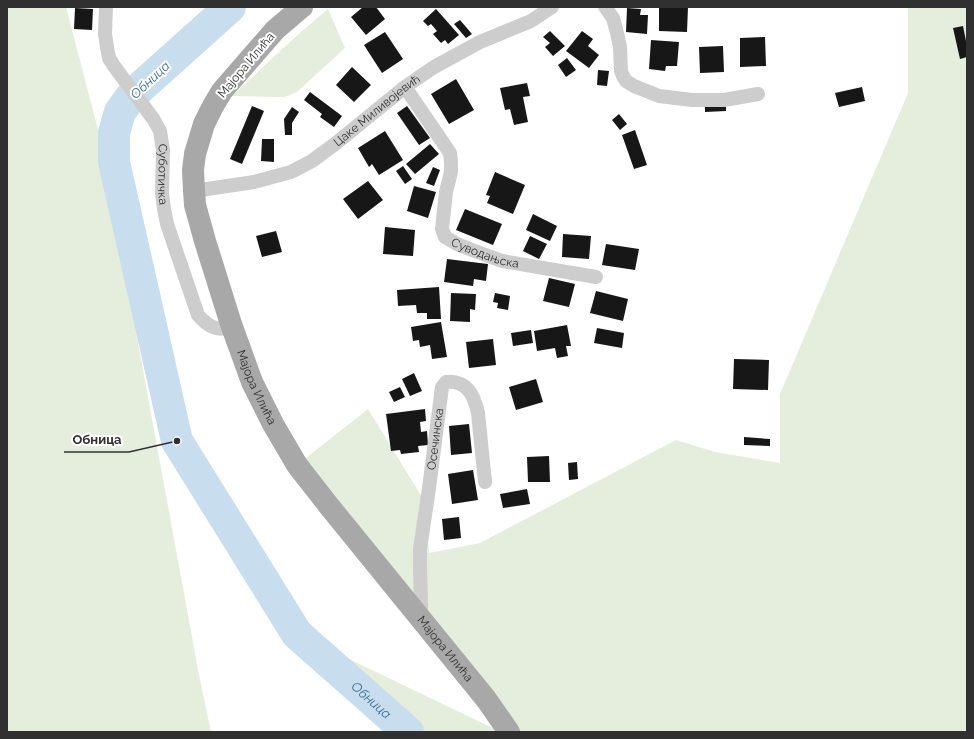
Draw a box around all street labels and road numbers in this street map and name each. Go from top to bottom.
street label: Мајора Илића [215,30,277,100]
street label: Цаке Миливојевић [331,72,423,149]
street label: Суботичка [155,143,170,206]
street label: Суводањска [449,235,520,271]
street label: Мајора Илића [234,348,279,427]
street label: Осечинска [424,407,446,471]
street label: Мајора Илића [414,613,476,684]

